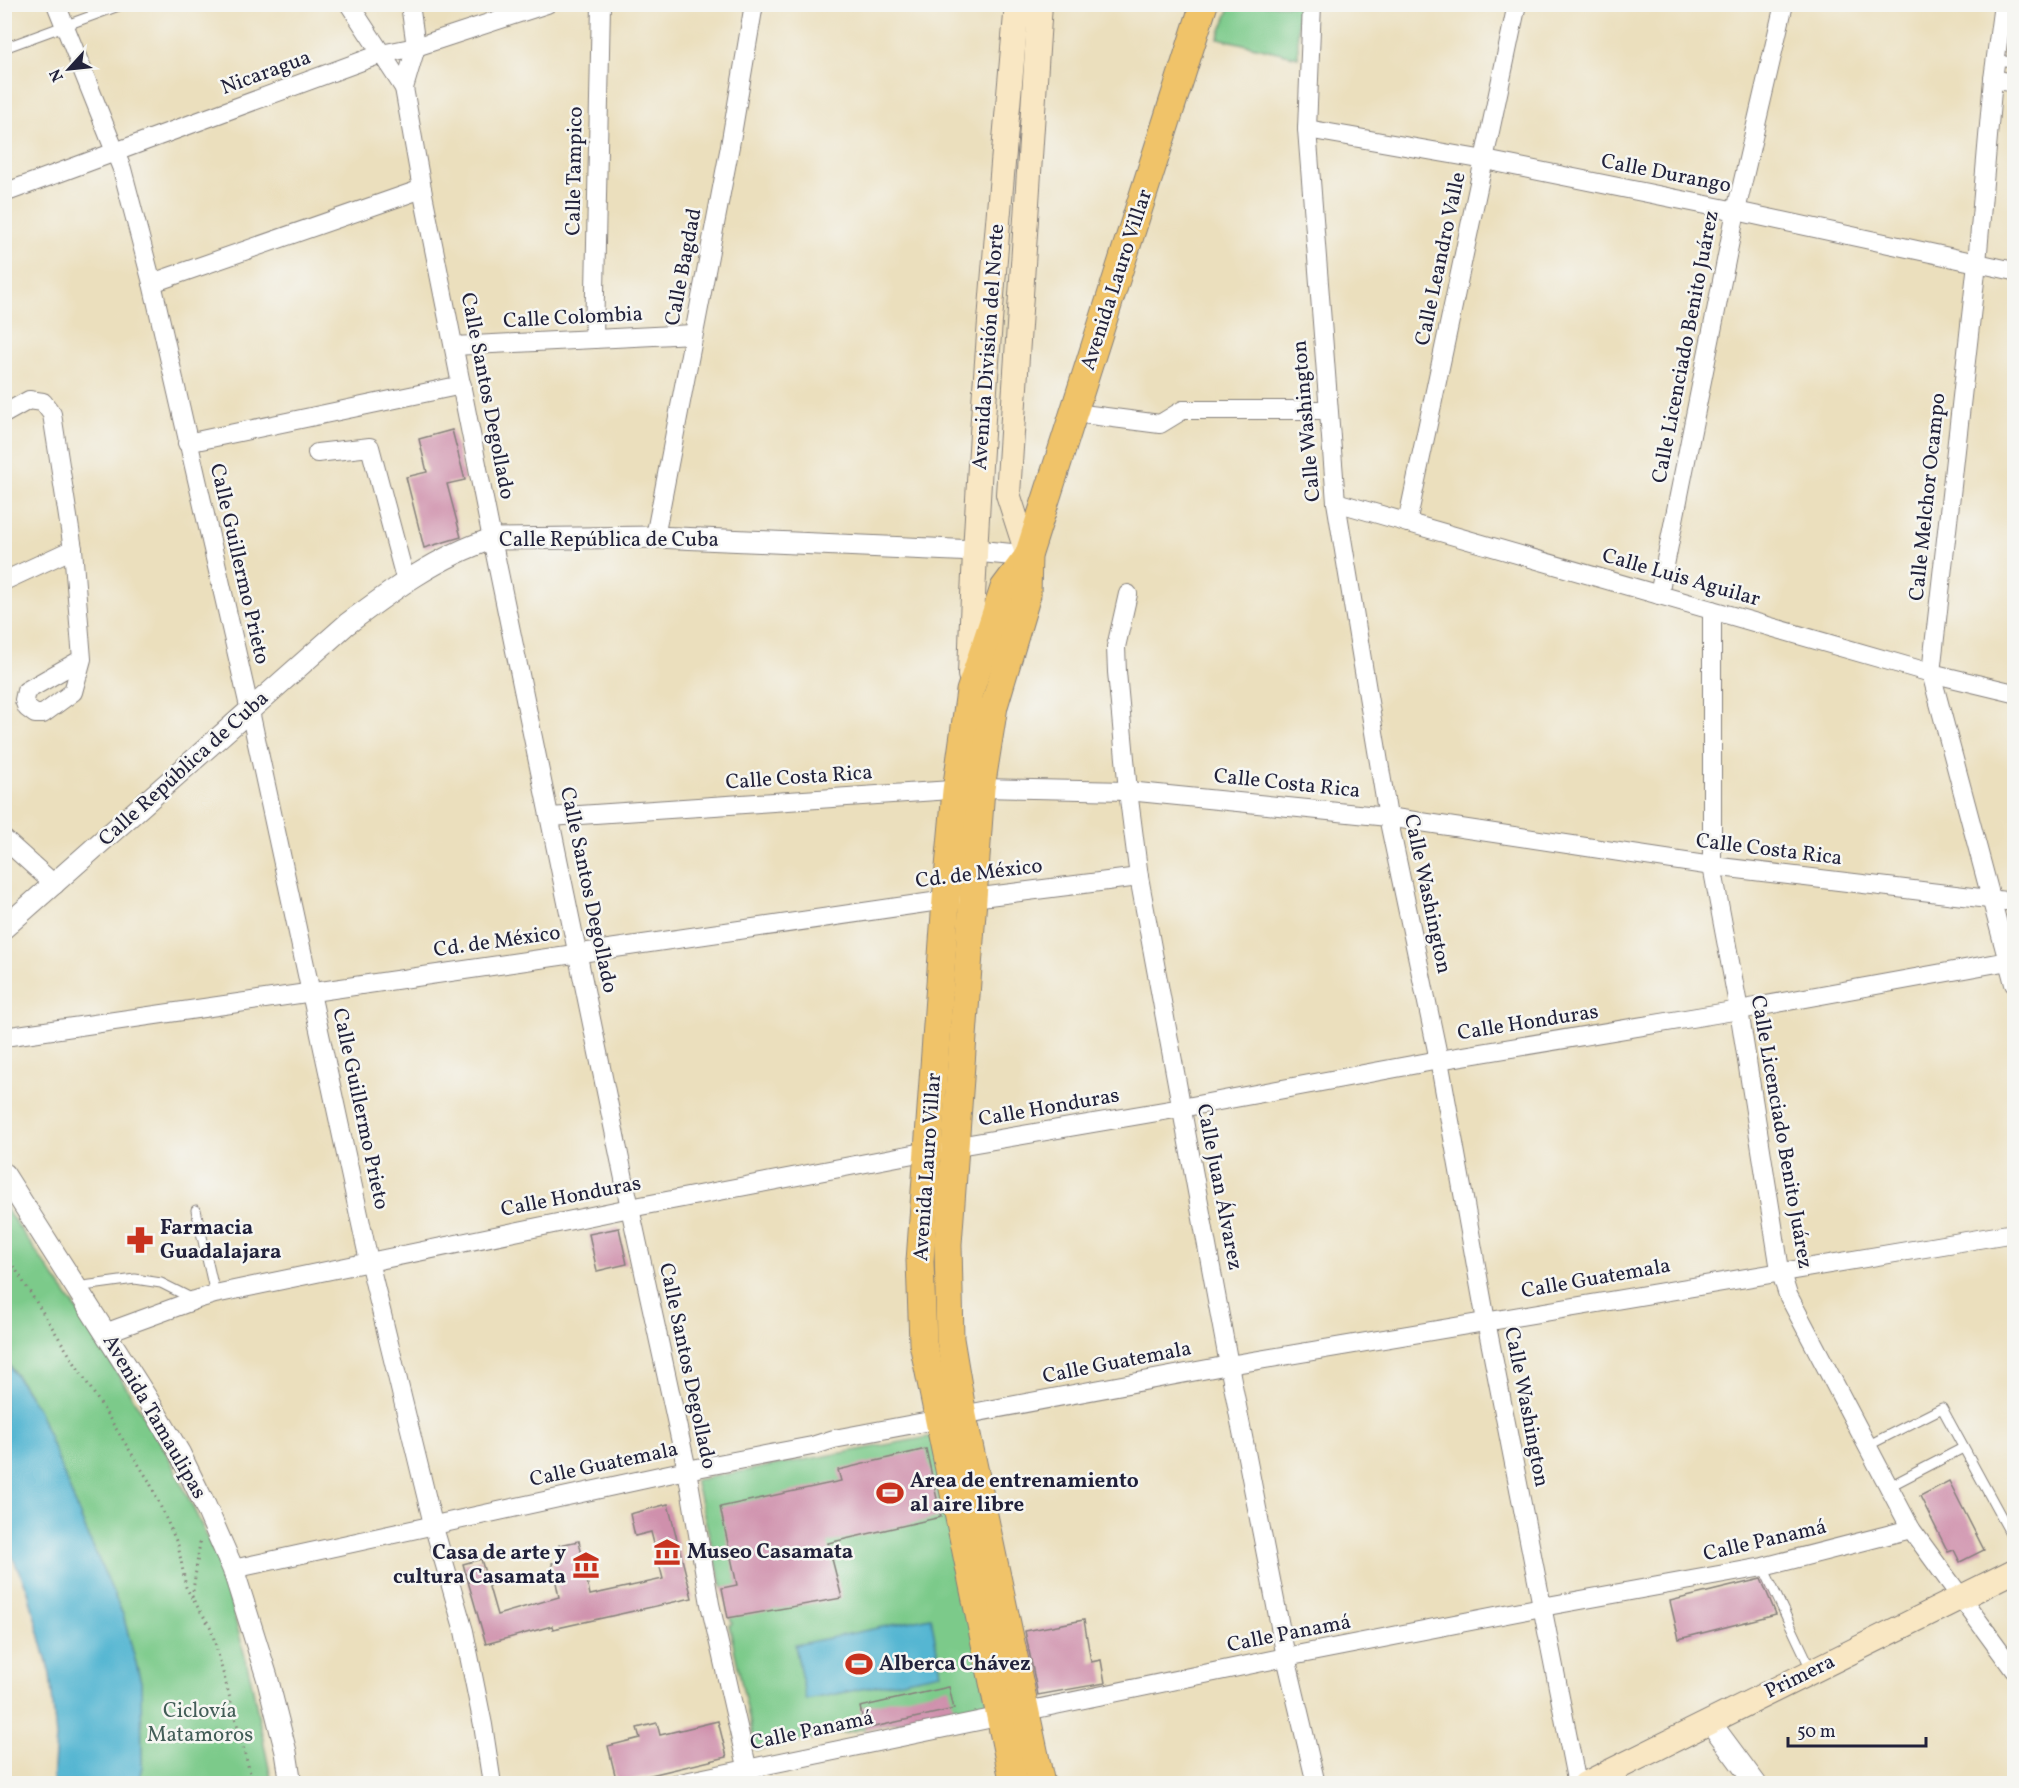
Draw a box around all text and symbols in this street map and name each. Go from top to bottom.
north arrow [39,39,99,99]
street label: Nicaragua [217,43,315,103]
text: N [45,64,70,85]
street label: Calle Tampico [559,106,591,236]
street label: Calle Durango [1599,147,1733,201]
street label: Calle Leandro Valle [1408,170,1474,348]
street label: Avenida Lauro Villar [1074,186,1160,374]
street label: Calle Bagdad [658,206,710,328]
street label: Calle Licenciado Benito Juárez [1645,208,1727,486]
street label: Avenida División del Norte [966,223,1012,471]
street label: Calle Santos Degollado [453,290,521,502]
street label: Calle Colombia [502,300,644,336]
street label: Calle Washington [1285,339,1329,503]
street label: Calle Melchor Ocampo [1903,392,1953,602]
street label: Calle Guillermo Prieto [202,461,276,667]
street label: Calle República de Cuba [499,526,719,555]
street label: Calle Luis Aguilar [1599,542,1764,614]
street label: Calle República de Cuba [93,685,275,853]
street label: Calle Costa Rica [725,758,873,798]
street label: Calle Costa Rica [1212,762,1362,806]
street label: Calle Santos Degollado [552,784,624,996]
street label: Calle Washington [1396,812,1458,976]
street label: Calle Costa Rica [1694,827,1844,873]
street label: Cd. de México [914,852,1044,896]
street label: Cd. de México [432,919,562,965]
street label: Calle Licenciado Benito Juárez [1743,993,1819,1271]
street label: Calle Honduras [1455,998,1601,1048]
street label: Calle Guillermo Prieto [324,1006,396,1212]
street label: Avenida Lauro Villar [907,1072,949,1262]
street label: Calle Honduras [976,1081,1122,1135]
street label: Calle Juan Álvarez [1189,1101,1249,1273]
street label: Calle Honduras [498,1169,644,1225]
place label: Farmacia Guadalajara [160,1214,282,1267]
pharmacy icon: Farmacia Guadalajara [125,1225,155,1255]
street label: Calle Guatemala [1519,1252,1673,1306]
street label: Calle Santos Degollado [651,1260,723,1472]
street label: Calle Washington [1496,1325,1556,1489]
street label: Avenida Tamaulipas [95,1329,213,1505]
street label: Calle Guatemala [1040,1334,1194,1392]
street label: Calle Guatemala [527,1435,681,1495]
place label: Area de entrenamiento al aire libre [910,1467,1139,1520]
sports icon: Area de entrenamiento al aire libre [875,1478,905,1508]
street label: Calle Panamá [1701,1513,1829,1569]
museum icon: Museo Casamata [652,1537,682,1567]
place label: Museo Casamata [687,1538,853,1567]
place label: Casa de arte y cultura Casamata [393,1539,566,1592]
museum icon: Casa de arte y cultura Casamata [571,1550,601,1580]
street label: Calle Panamá [1225,1608,1353,1660]
street label: Primera [1760,1648,1840,1706]
sports icon: Alberca Chávez [844,1649,874,1679]
place label: Alberca Chávez [879,1650,1031,1679]
park label: Ciclovía Matamoros [147,1697,253,1750]
street label: Calle Panamá [748,1704,876,1758]
scale bar [1788,1710,1926,1748]
text: 50 m [1797,1720,1836,1745]

